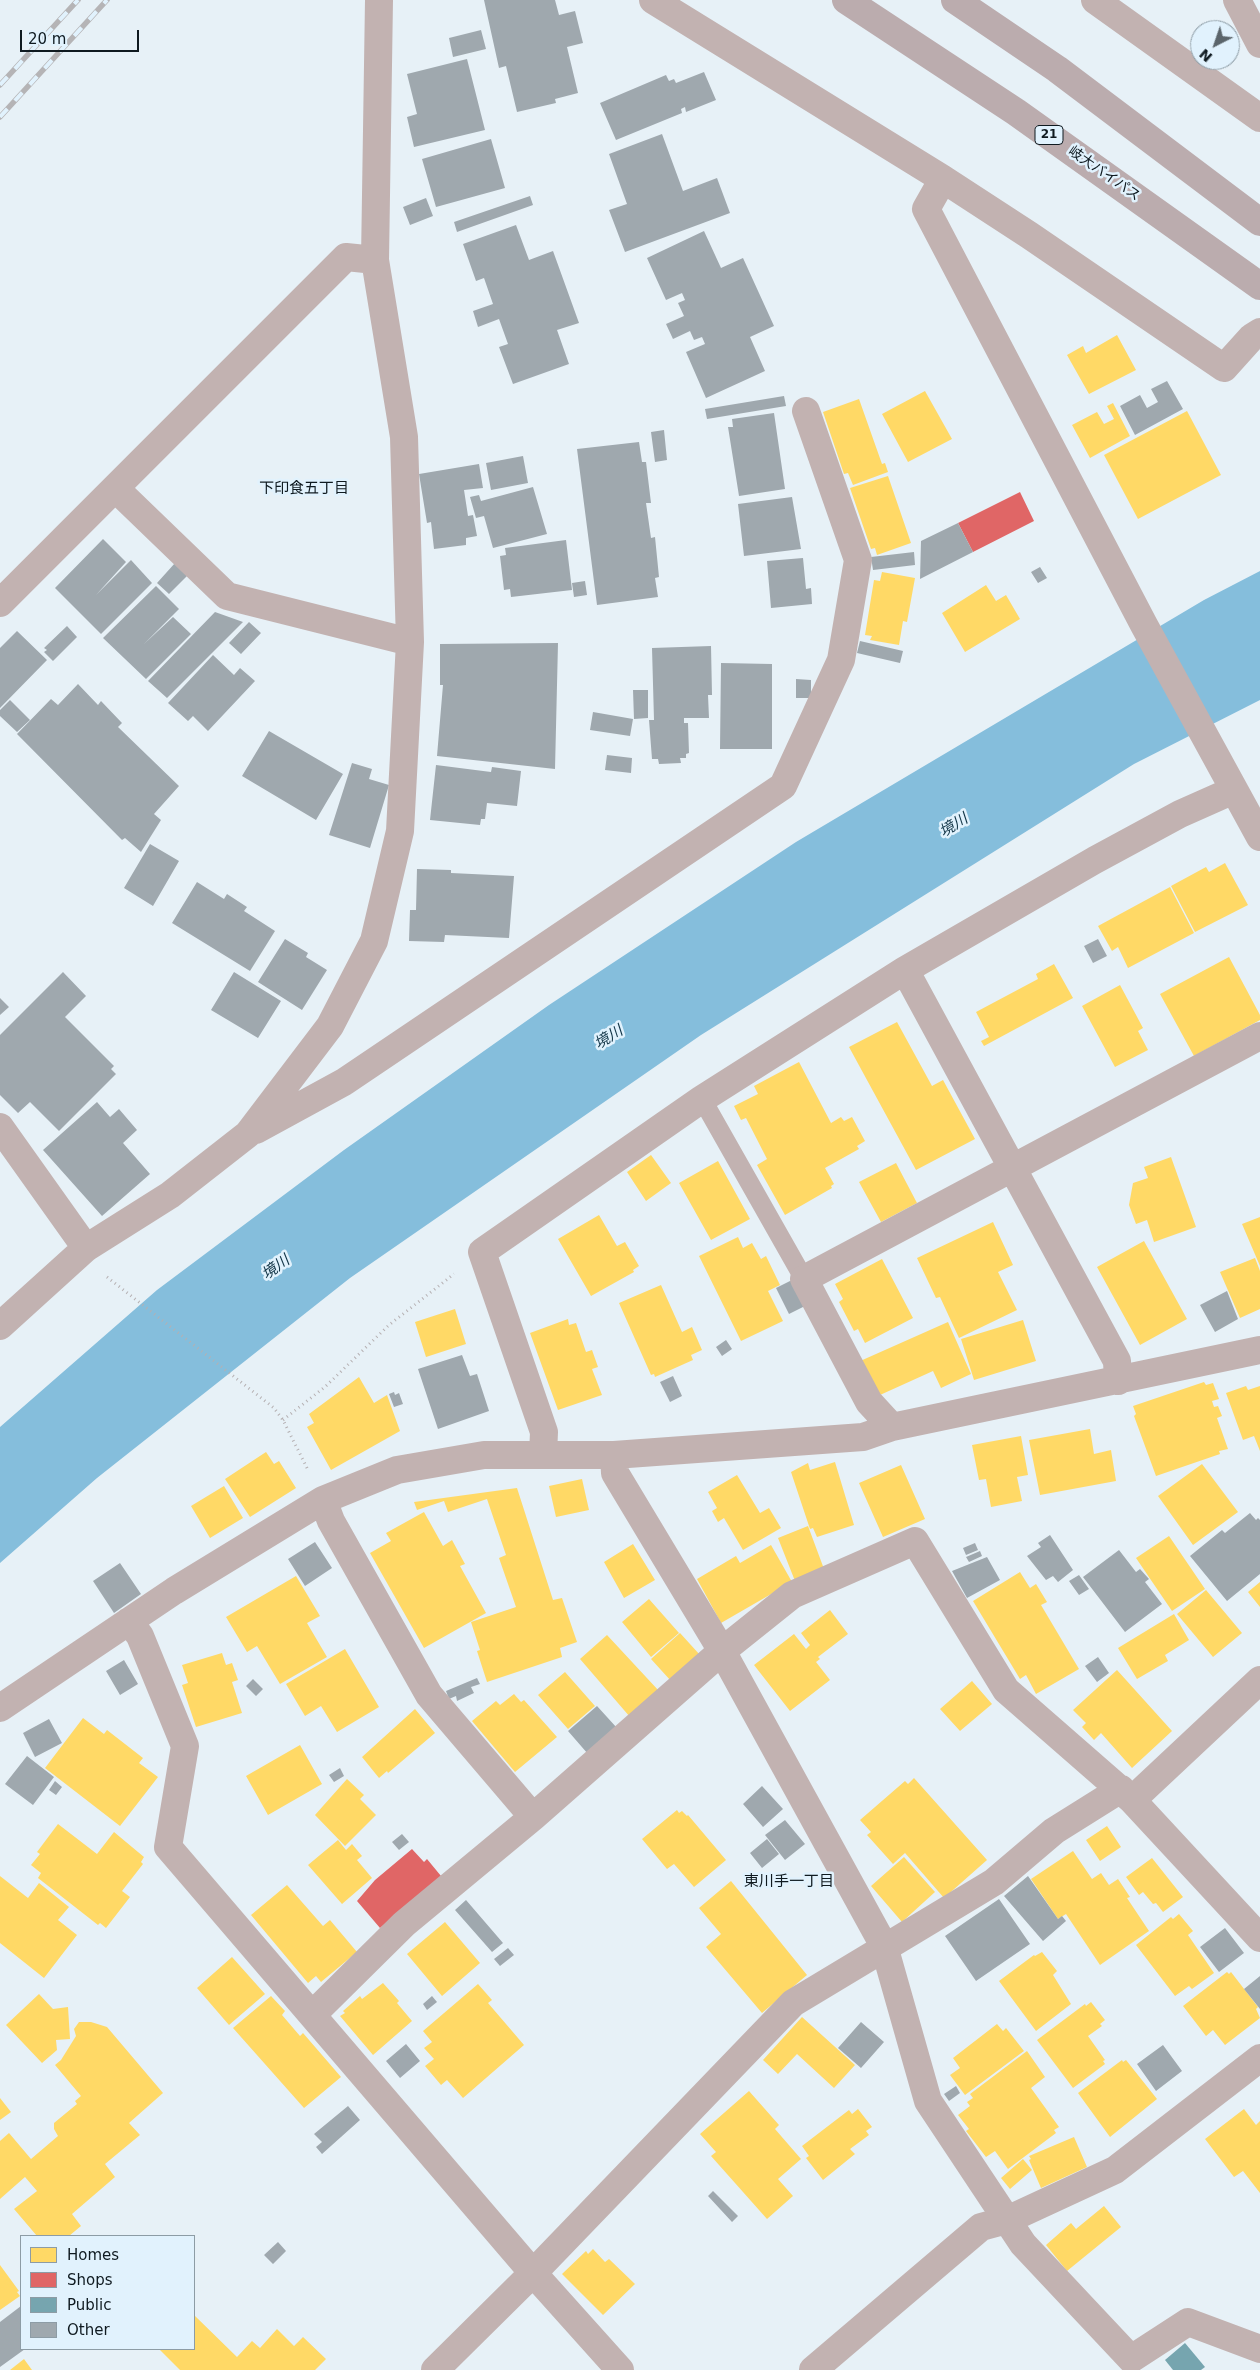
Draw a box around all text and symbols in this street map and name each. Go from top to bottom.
scale bar [22,20,141,52]
north arrow [1190,20,1240,70]
text: 20 m [28,30,66,48]
text: N [1196,46,1215,65]
road number: 21 [1035,126,1063,144]
street label: 岐大バイパス [1065,143,1143,205]
district label: 下印食五丁目 [259,480,349,498]
water label: 境川 [937,810,971,842]
water label: 境川 [592,1022,626,1054]
water label: 境川 [259,1252,293,1284]
district label: 東川手一丁目 [744,1873,834,1891]
legend [20,2235,195,2350]
text: Homes [67,2246,119,2264]
text: Shops [67,2271,113,2289]
text: Public [67,2296,111,2314]
text: Other [67,2321,110,2339]

